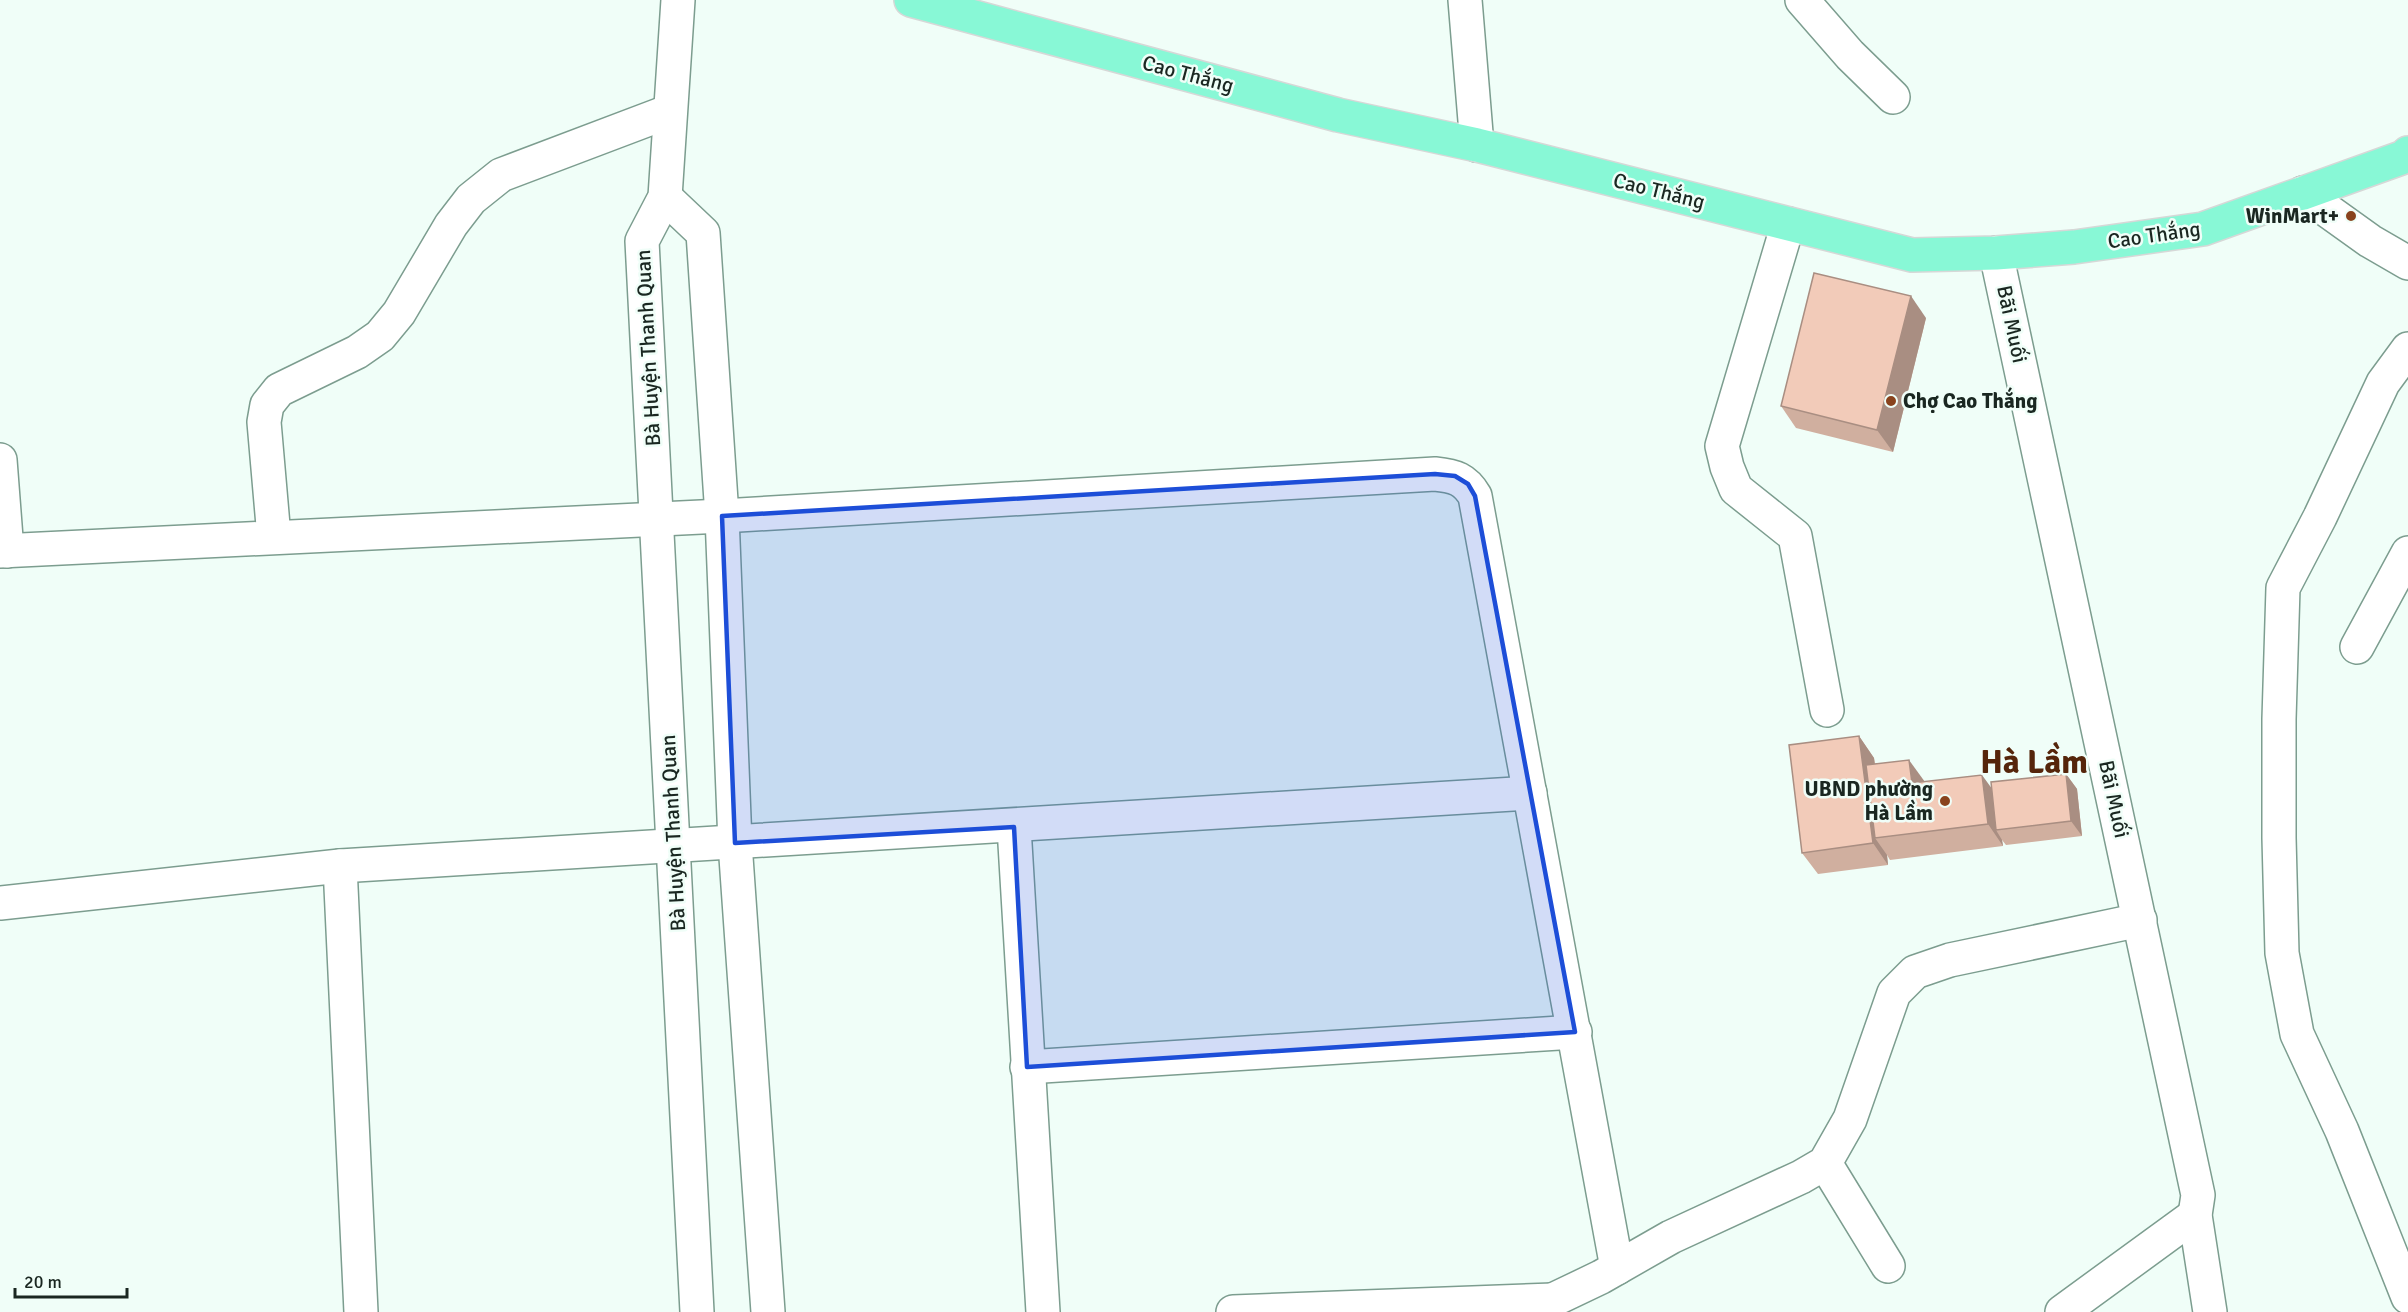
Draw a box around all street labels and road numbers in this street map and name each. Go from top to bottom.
street label: Cao Thắng [1139,49,1237,99]
street label: Cao Thắng [1610,167,1708,215]
street label: Cao Thắng [2106,216,2202,254]
street label: Bà Huyện Thanh Quan [630,249,666,447]
street label: Bãi Muối [1991,283,2033,365]
street label: Bà Huyện Thanh Quan [655,734,691,932]
street label: Bãi Muối [2093,758,2135,840]

